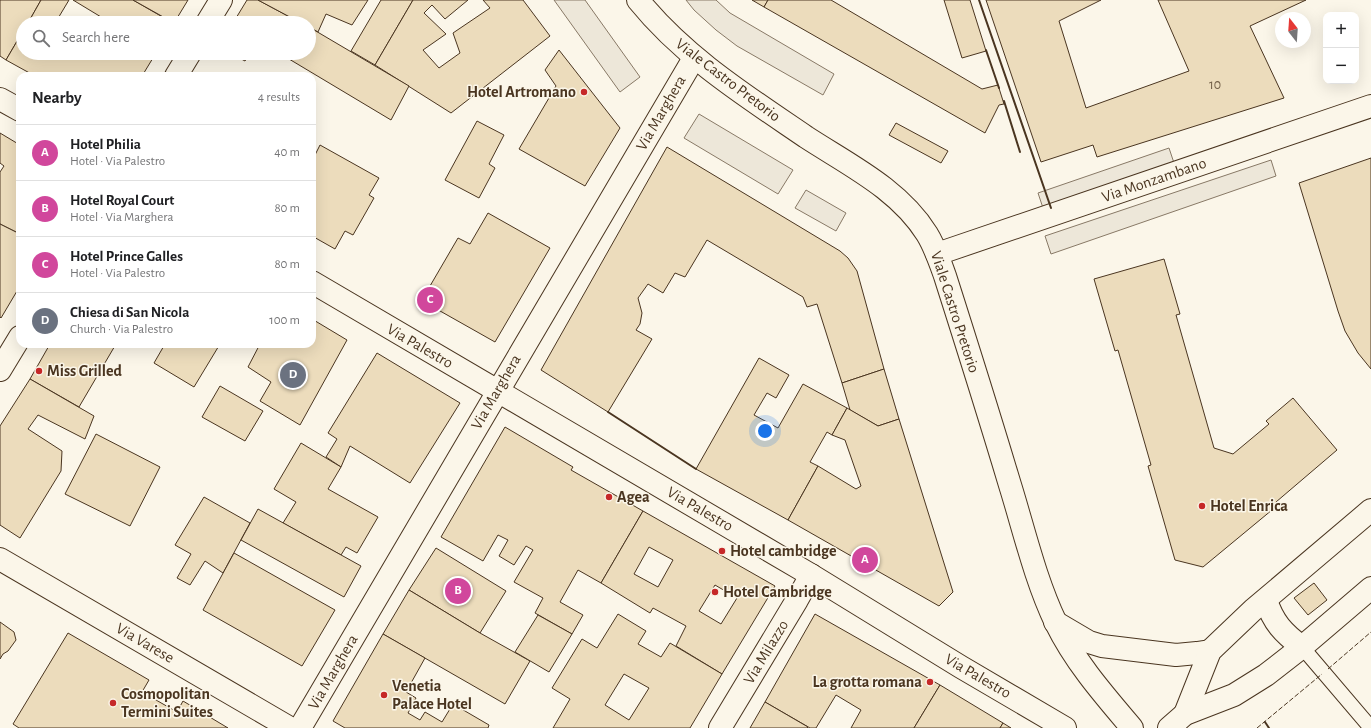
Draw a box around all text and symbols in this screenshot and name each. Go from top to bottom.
north arrow [1275,12,1311,48]
map controls [1323,12,1359,84]
button: + [1323,12,1359,48]
search box [16,16,316,60]
icon: search [30,27,52,49]
text: Search here [62,30,130,45]
street label: Viale Castro Pretorio [673,35,784,125]
button: − [1323,48,1359,84]
street label: Via Marghera [633,73,689,153]
house number: 10 [1209,78,1221,92]
place label: Hotel Artromano [467,84,576,100]
marker: Hotel Artromano [579,87,589,97]
text: Nearby [32,89,82,106]
text: 4 results [258,91,300,104]
text: Hotel Philia [70,137,141,152]
text: A [41,146,49,159]
text: 40 m [274,146,300,159]
text: Hotel · Via Palestro [70,155,165,168]
street label: Via Monzambano [1100,155,1208,205]
text: Hotel Royal Court [70,193,174,208]
text: B [41,202,49,215]
text: 80 m [274,202,300,215]
text: Hotel · Via Marghera [70,211,173,224]
text: Hotel Prince Galles [70,249,183,264]
street label: Viale Castro Pretorio [928,249,982,375]
text: C [42,258,48,271]
text: 80 m [274,258,300,271]
text: Hotel · Via Palestro [70,267,165,280]
pin: C [417,285,443,315]
text: Chiesa di San Nicola [70,305,189,320]
text: D [41,314,49,327]
text: 100 m [269,314,300,327]
street label: Via Palestro [384,321,456,371]
text: Church · Via Palestro [70,323,173,336]
street label: Via Marghera [468,352,524,432]
pin: D [280,360,306,390]
place label: Miss Grilled [47,363,123,379]
marker: Miss Grilled [34,366,44,376]
your location [755,421,775,441]
street label: Via Palestro [664,484,736,534]
place label: Agea [617,489,650,505]
marker: Agea [604,492,614,502]
place label: Hotel Enrica [1210,498,1288,514]
marker: Hotel Enrica [1197,501,1207,511]
place label: Hotel cambridge [730,543,837,559]
pin: A [852,545,878,575]
marker: Hotel cambridge [717,546,727,556]
pin: B [445,576,471,606]
place label: Hotel Cambridge [723,584,832,600]
marker: Hotel Cambridge [710,587,720,597]
street label: Via Milazzo [741,617,791,687]
street label: Via Varese [113,620,177,666]
street label: Via Marghera [305,632,361,712]
street label: Via Palestro [942,651,1014,701]
place label: La grotta romana [813,674,922,690]
marker: La grotta romana [925,677,935,687]
place label: Venetia Palace Hotel [392,678,472,712]
place label: Cosmopolitan Termini Suites [121,686,213,720]
marker: Venetia Palace Hotel [379,690,389,700]
marker: Cosmopolitan Termini Suites [108,698,118,708]

